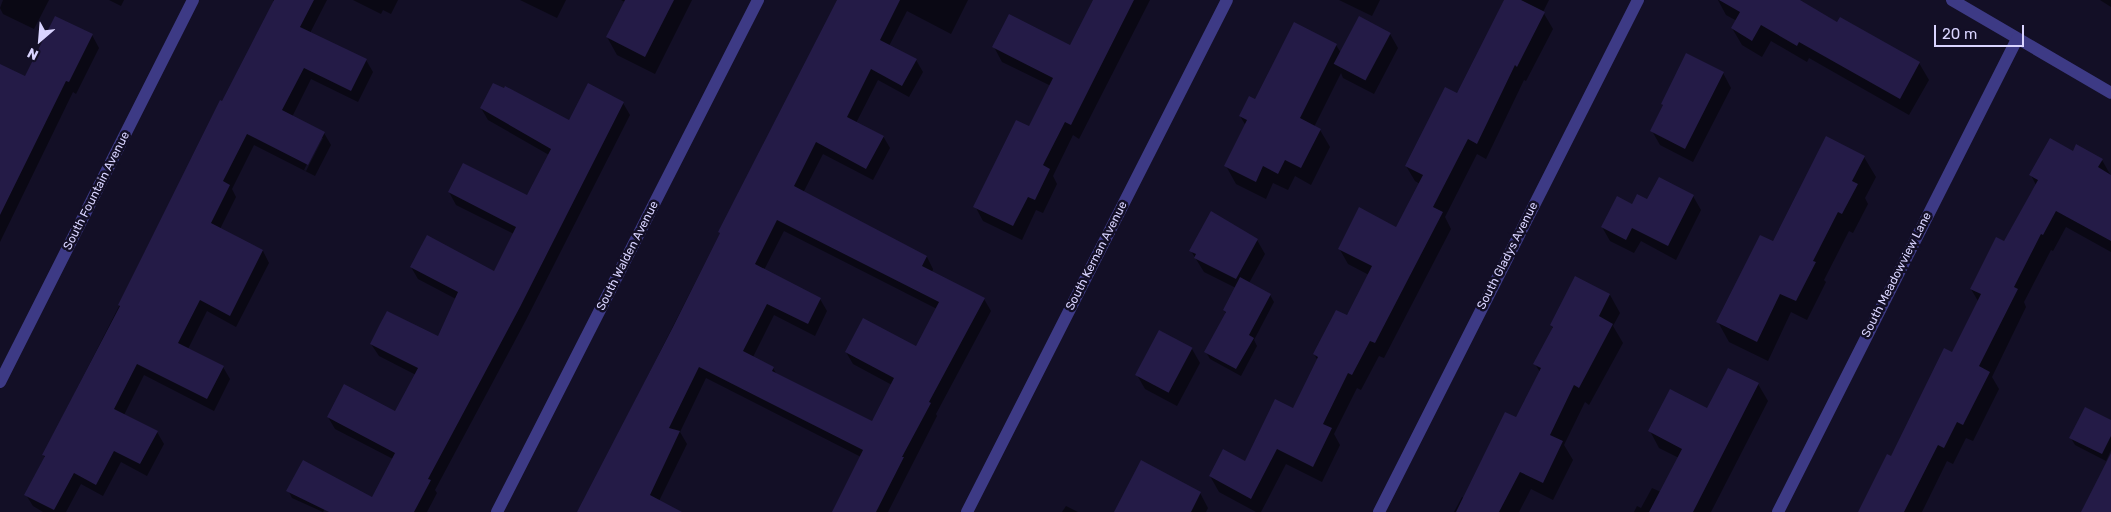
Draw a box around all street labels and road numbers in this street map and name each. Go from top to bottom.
street label: South Fountain Avenue [61,129,133,253]
street label: South Walden Avenue [594,199,662,313]
street label: South Kernan Avenue [1063,199,1131,313]
street label: South Gladys Avenue [1475,200,1541,312]
street label: South Meadowview Lane [1859,210,1935,340]

